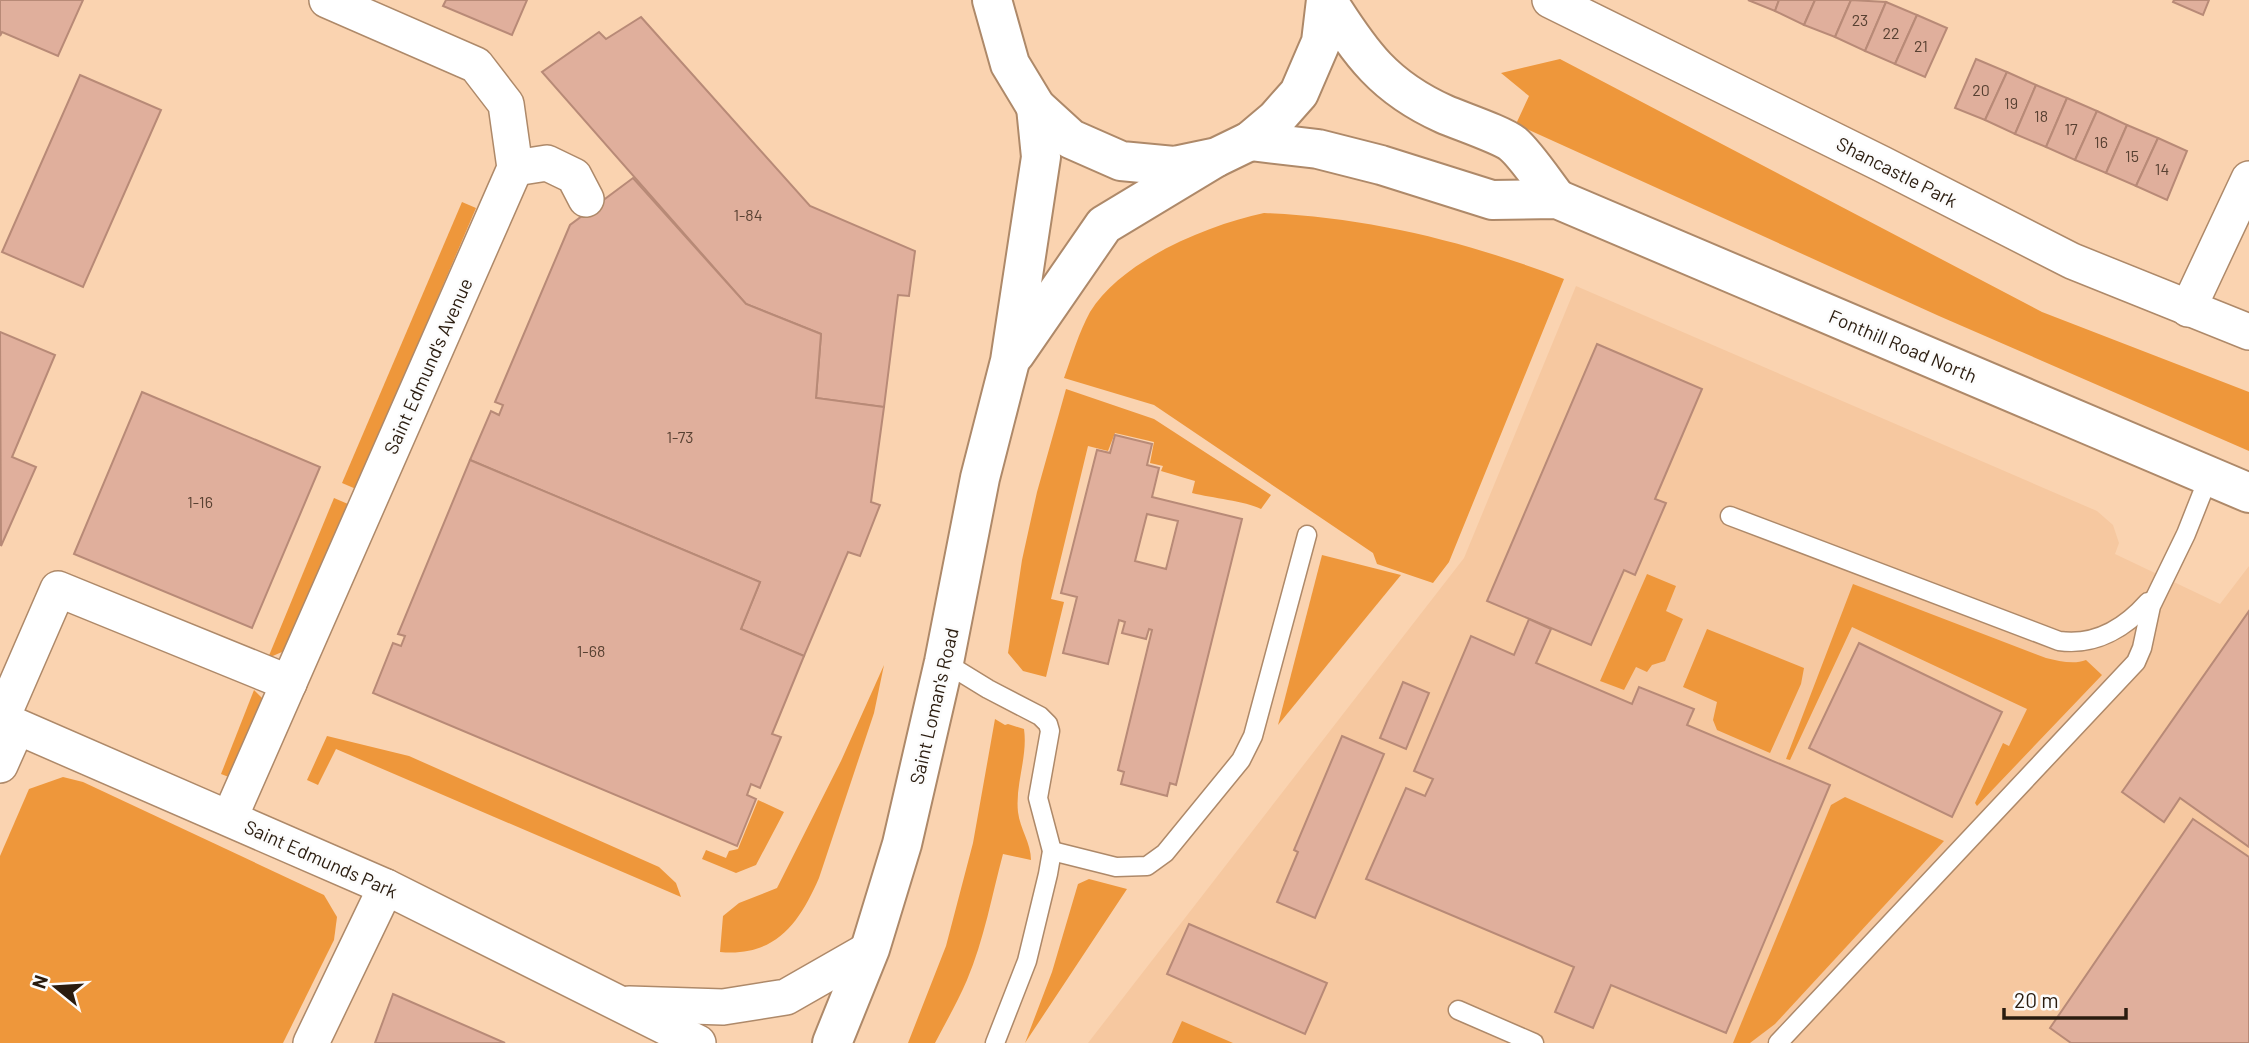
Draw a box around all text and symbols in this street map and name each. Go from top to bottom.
house number: 23 [1852,10,1868,29]
house number: 22 [1882,23,1900,42]
house number: 21 [1914,36,1928,55]
house number: 20 [1972,80,1990,99]
house number: 19 [2004,93,2018,112]
house number: 18 [2034,106,2048,125]
house number: 17 [2064,119,2078,138]
street label: Shancastle Park [1833,131,1961,212]
house number: 16 [2094,132,2108,151]
house number: 15 [2125,146,2139,165]
house number: 14 [2155,159,2169,178]
house number: 1-84 [733,205,763,224]
street label: Saint Edmund's Avenue [378,274,477,457]
street label: Fonthill Road North [1826,304,1981,387]
house number: 1-73 [666,427,694,446]
house number: 1-16 [187,492,213,511]
street label: Saint Loman's Road [904,625,963,786]
house number: 1-68 [577,641,605,660]
street label: Saint Edmunds Park [241,814,401,903]
north arrow [21,952,91,1022]
text: N [26,972,52,991]
scale bar [2004,976,2126,1020]
text: 20 m [2014,987,2059,1012]

